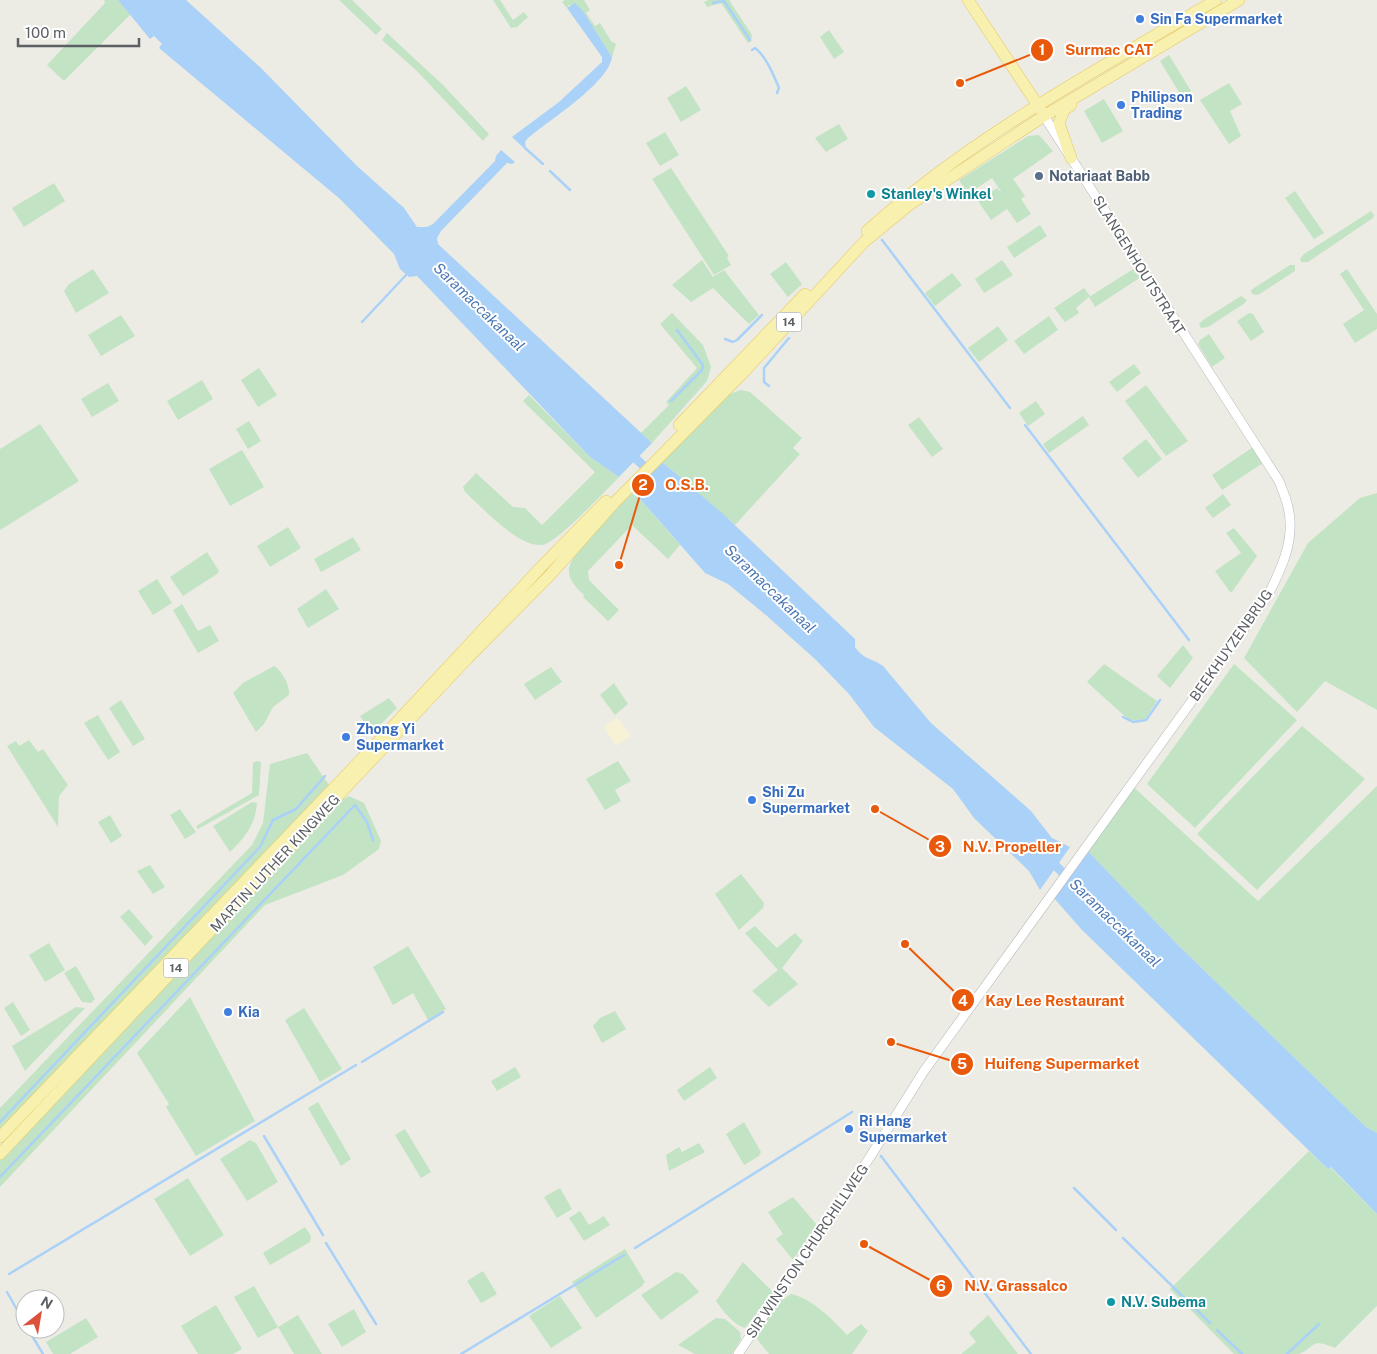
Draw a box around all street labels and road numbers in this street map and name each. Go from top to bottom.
street label: SLANGENHOUTSTRAAT [1090,193,1188,337]
road number: 14 [776,313,802,332]
street label: BEEKHUYZENBRUG [1186,586,1276,704]
street label: MARTIN LUTHER KINGWEG [207,791,343,935]
road number: 14 [164,958,188,978]
street label: SIR WINSTON CHURCHILLWEG [743,1161,871,1341]

